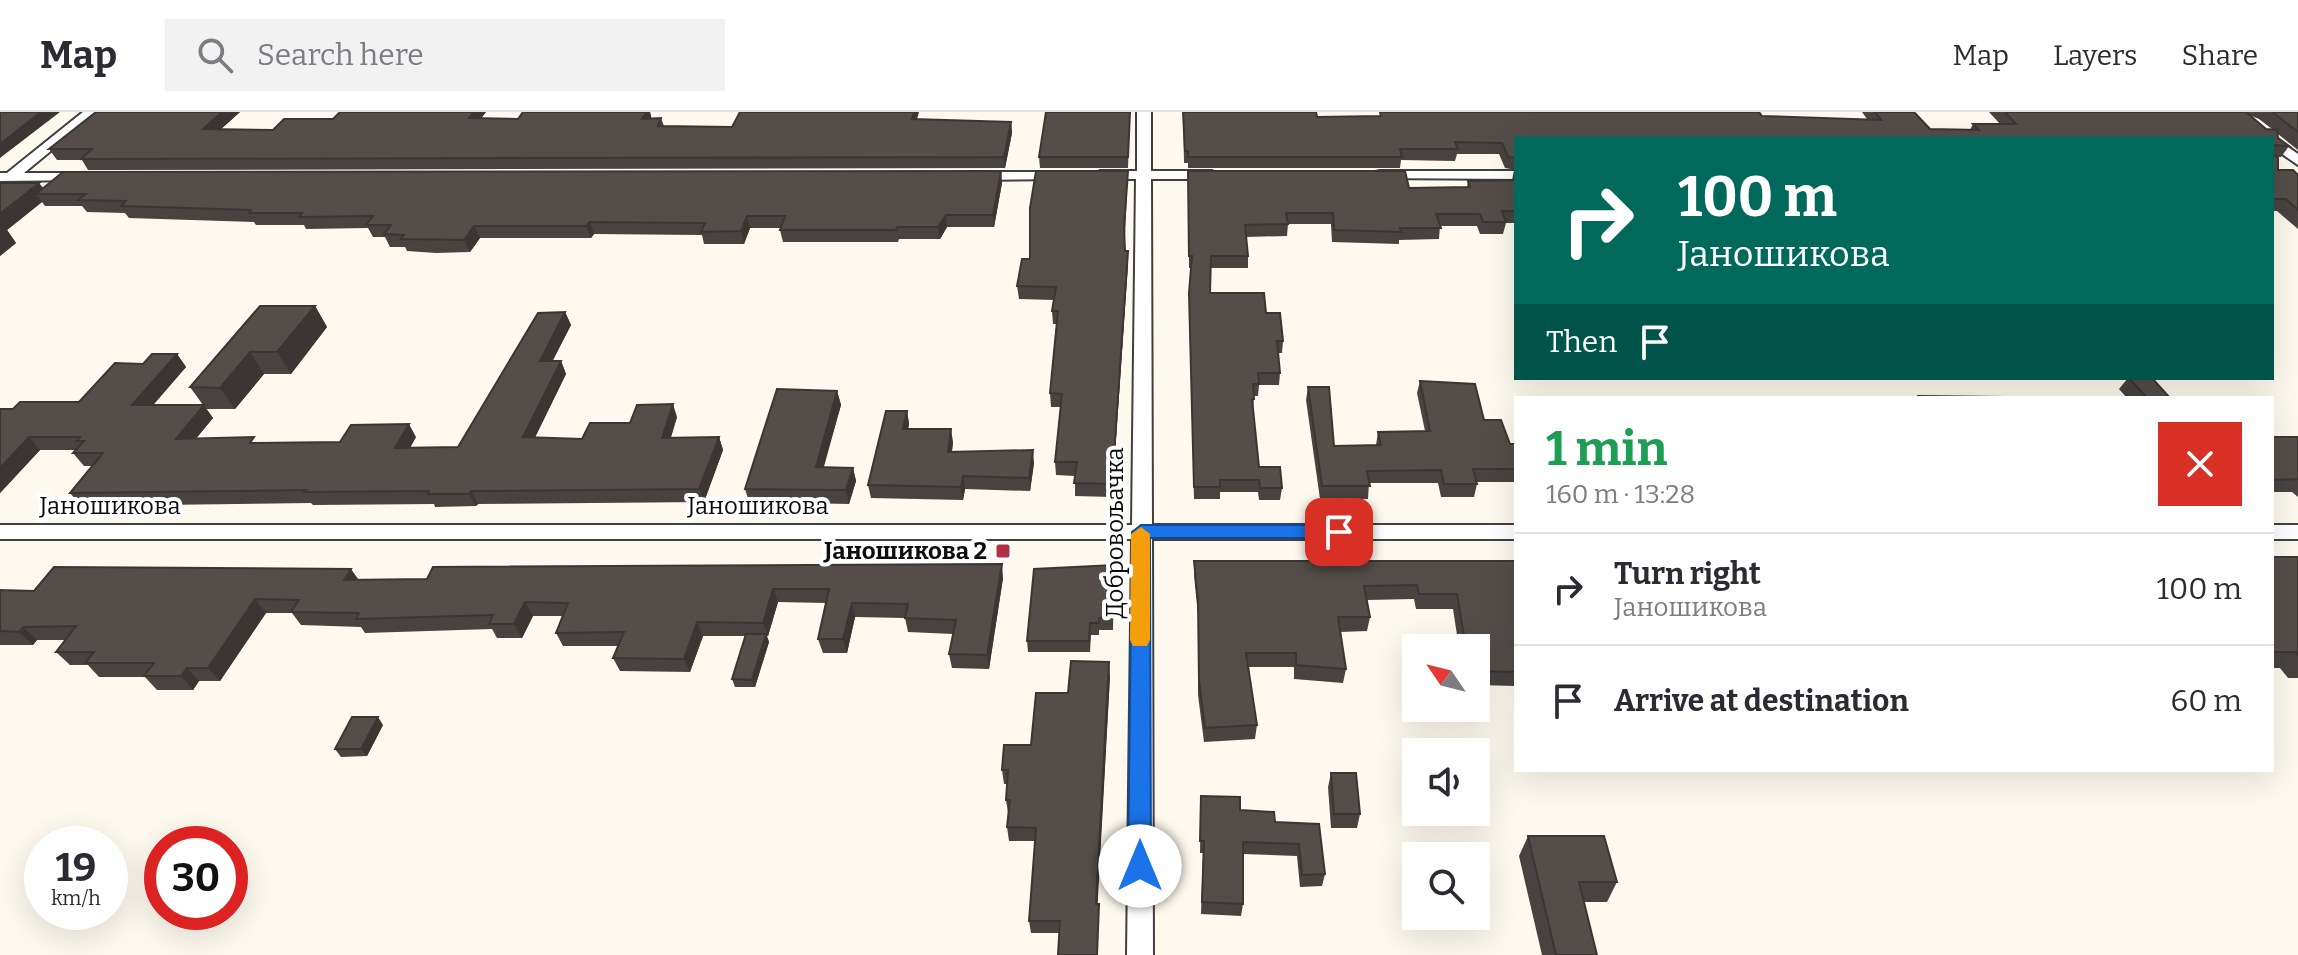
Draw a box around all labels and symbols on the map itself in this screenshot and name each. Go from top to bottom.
street label: Добровољачка [1101,447,1129,619]
street label: Јаношикова [38,492,181,520]
street label: Јаношикова [686,492,829,520]
pin [1305,498,1373,566]
place label: Јаношикова 2 [822,537,987,565]
marker: Јаношикова 2 [994,542,1012,560]
north arrow [1402,634,1490,722]
position arrow [1098,824,1182,908]
speed limit sign: 30 [144,826,248,930]

